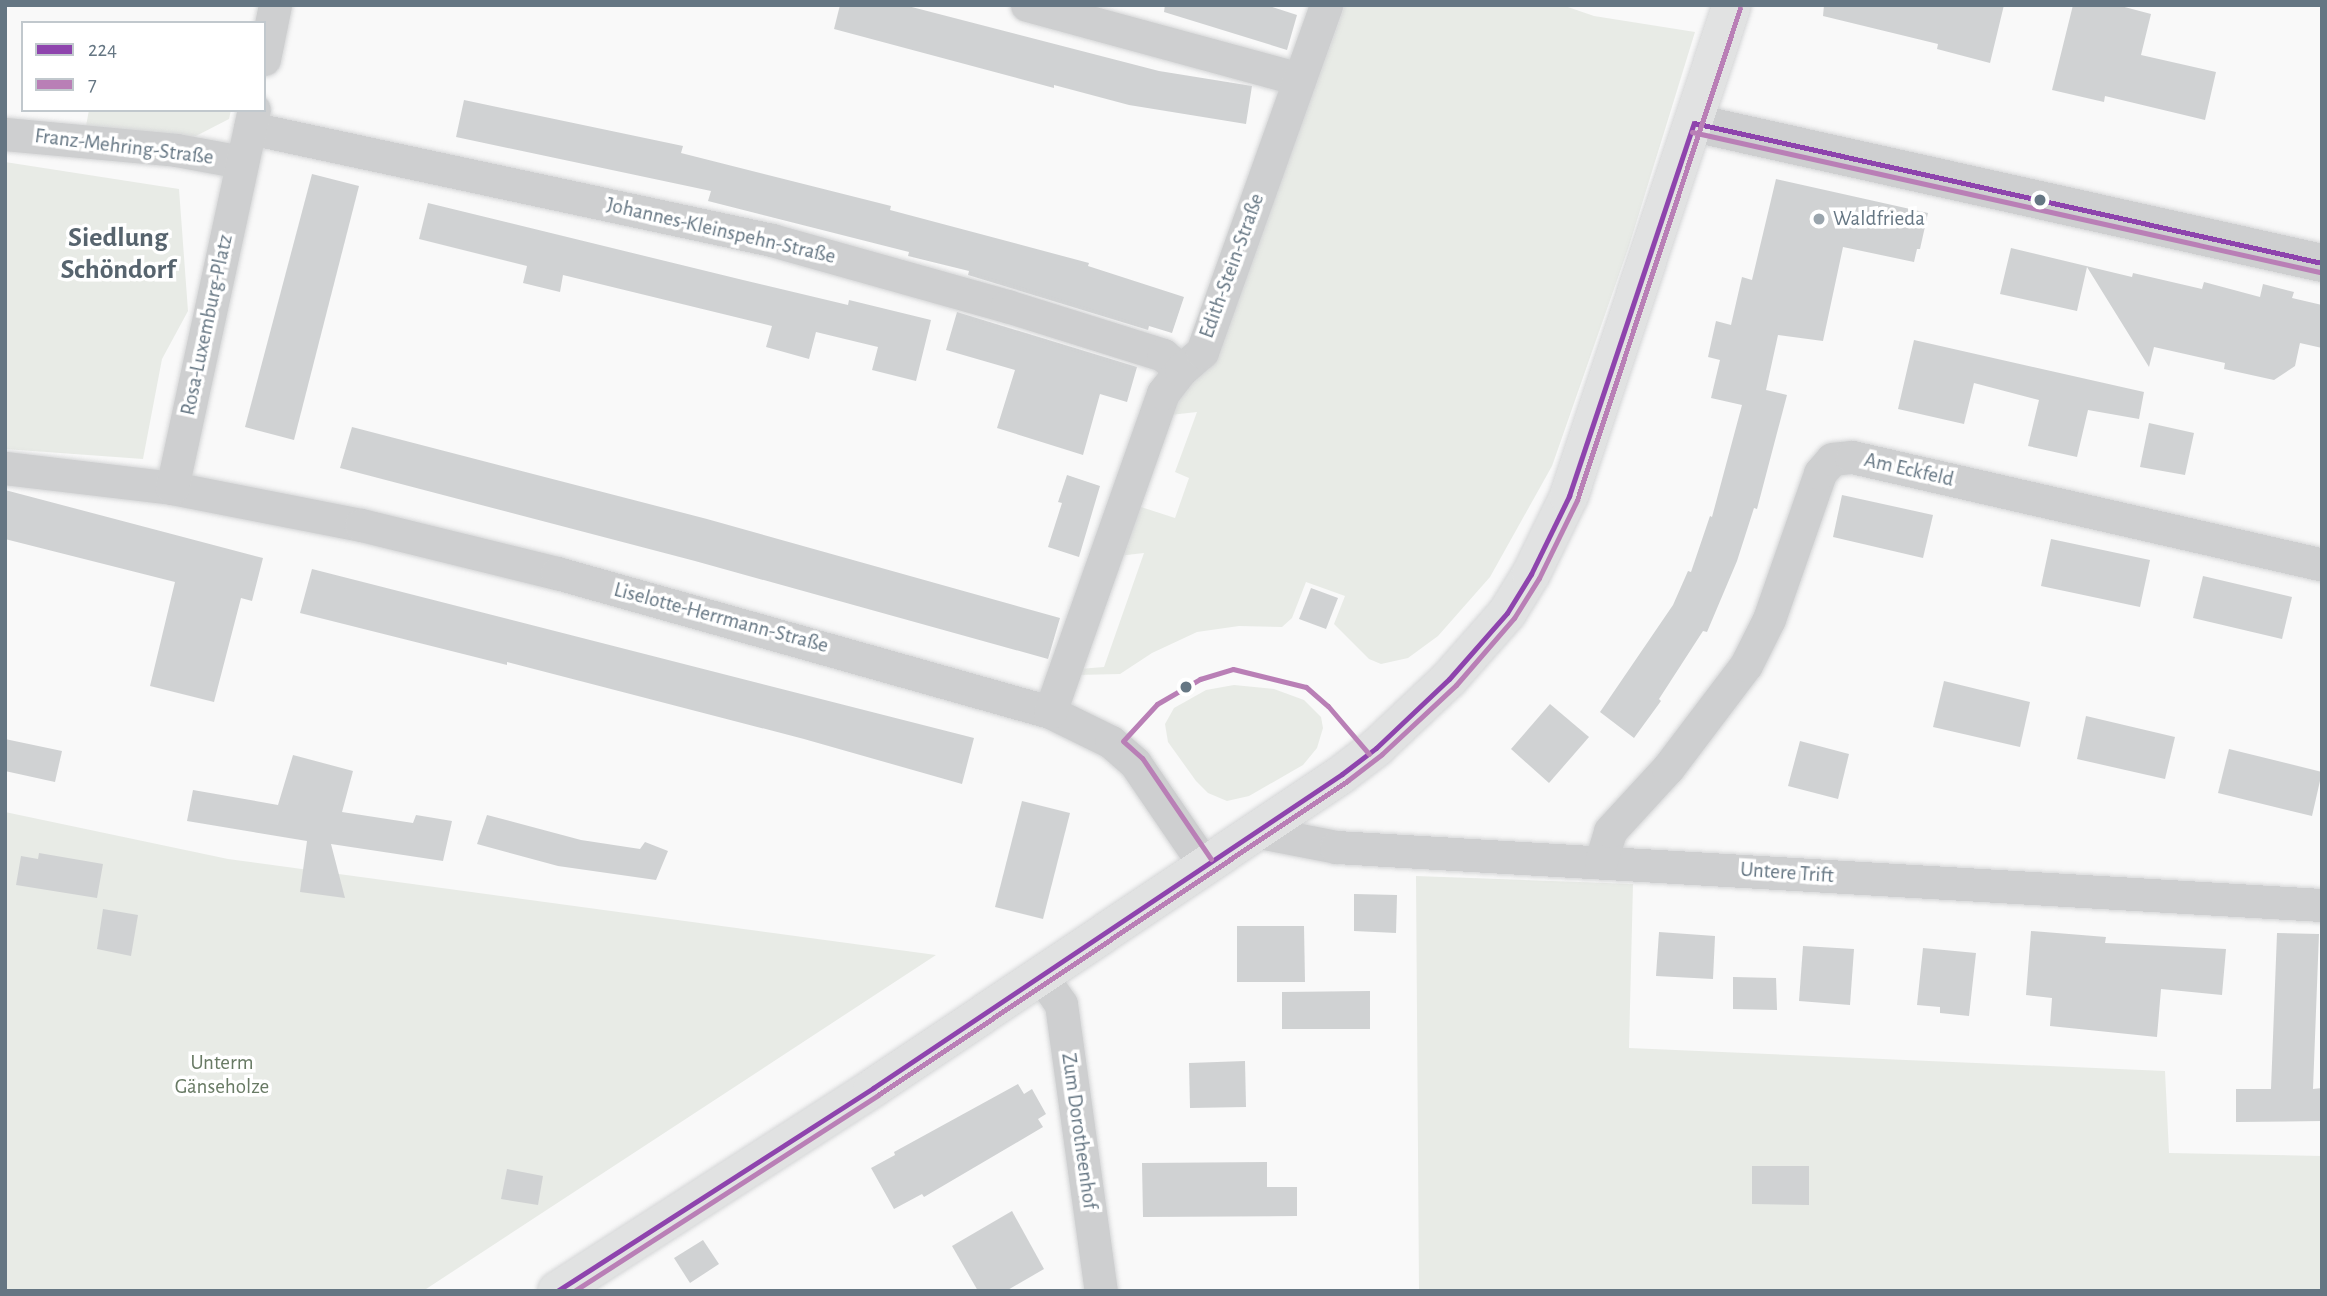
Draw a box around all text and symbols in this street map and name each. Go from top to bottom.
legend [21,21,266,112]
text: 224 [88,39,117,60]
text: 7 [88,74,97,95]
street label: Franz-Mehring-Straße [33,124,215,170]
street label: Edith-Stein-Straße [1194,190,1270,342]
street label: Johannes-Kleinspehn-Straße [604,192,838,270]
unlabelled marker [2033,193,2047,207]
place label: Waldfrieda [1833,206,1925,232]
marker: Waldfrieda [1811,211,1827,227]
district label: Siedlung Schöndorf [61,221,175,287]
street label: Rosa-Luxemburg-Platz [175,232,239,418]
street label: Am Eckfeld [1862,447,1956,493]
street label: Liselotte-Herrmann-Straße [611,577,831,659]
unlabelled marker [1179,680,1193,694]
street label: Untere Trift [1739,857,1835,889]
park label: Unterm Gänseholze [175,1050,269,1100]
street label: Zum Dorotheenhof [1056,1051,1102,1211]

